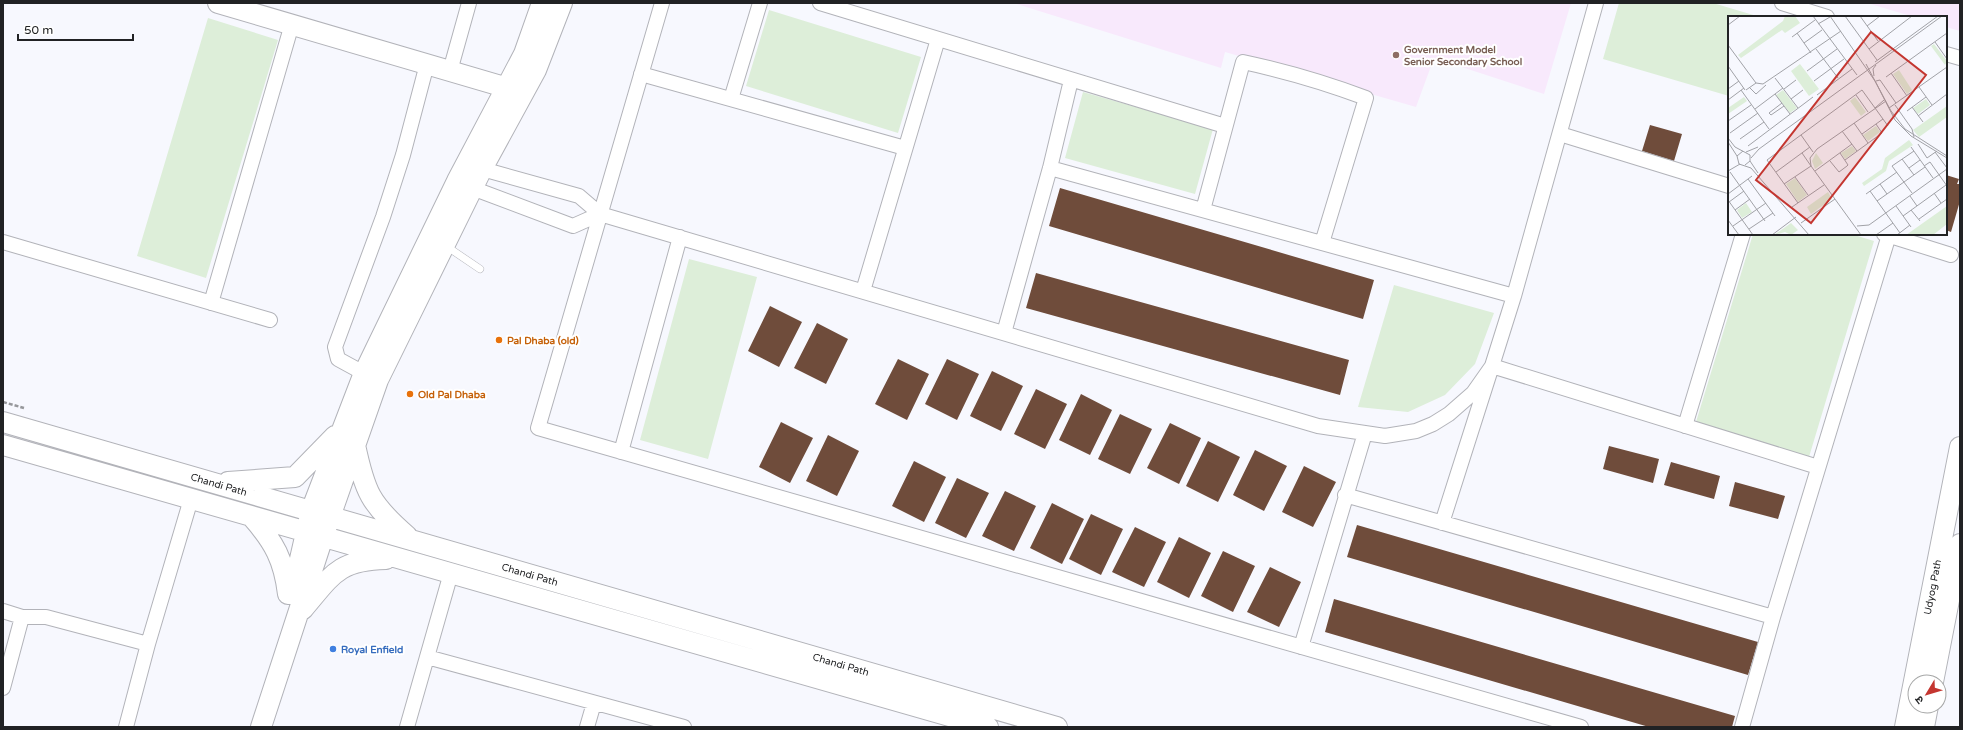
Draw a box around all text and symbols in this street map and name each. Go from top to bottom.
scale bar [18,16,133,42]
inset map [1728,16,1947,235]
text: 50 m [24,23,53,37]
place label: Government Model Senior Secondary School [1404,44,1522,68]
marker: Government Model Senior Secondary School [1391,50,1401,60]
marker: Pal Dhaba (old) [494,335,504,345]
place label: Pal Dhaba (old) [507,335,579,347]
marker: Old Pal Dhaba [405,389,415,399]
place label: Old Pal Dhaba [418,389,486,401]
street label: Chandi Path [189,471,248,499]
street label: Udyog Path [1922,559,1944,616]
street label: Chandi Path [500,561,559,589]
marker: Royal Enfield [328,644,338,654]
place label: Royal Enfield [341,644,403,656]
street label: Chandi Path [811,651,870,679]
north arrow [1907,674,1947,714]
text: उ [1912,693,1927,706]

